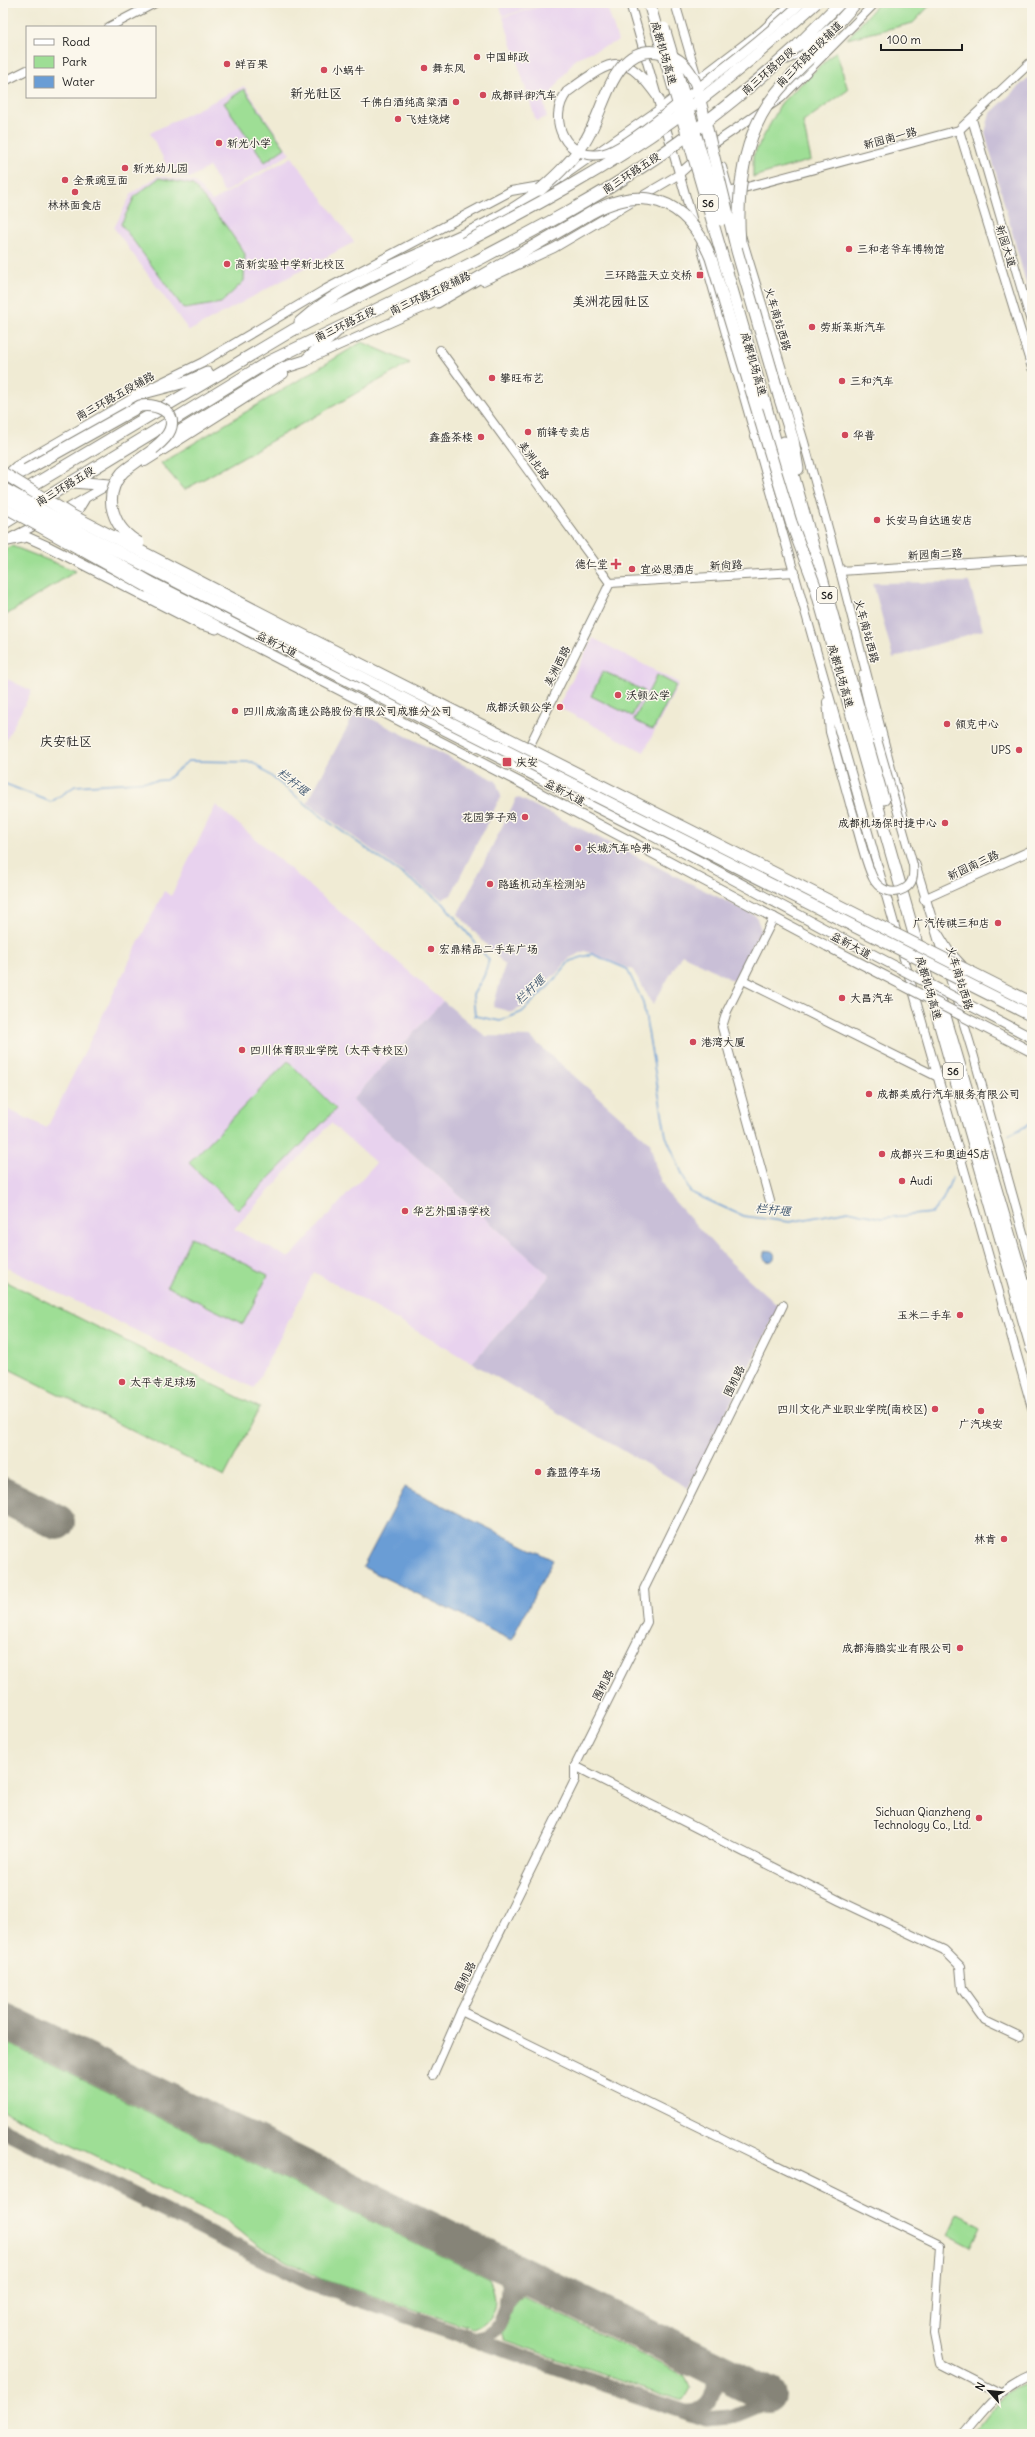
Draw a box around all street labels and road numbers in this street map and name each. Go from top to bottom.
street label: 南三环路四段辅道 [773,18,845,90]
street label: 成都机场高速 [648,19,680,87]
street label: 南三环路四段 [739,44,797,98]
street label: 新园南一路 [862,124,918,152]
street label: 南三环路五段 [600,149,662,197]
road number: S6 [698,195,718,211]
street label: 新园大道 [993,223,1019,269]
street label: 南三环路五段辅路 [387,268,473,318]
street label: 火车南站西路 [762,285,794,353]
street label: 南三环路五段 [312,303,378,345]
street label: 成都机场高速 [738,330,770,398]
street label: 南三环路五段辅路 [73,369,157,423]
street label: 美洲北路 [515,438,553,482]
street label: 南三环路五段 [33,463,97,509]
street label: 新园南二路 [907,546,963,562]
street label: 新尚路 [709,557,743,573]
road number: S6 [817,587,837,603]
street label: 火车南站西路 [852,597,882,665]
street label: 益新大道 [254,628,300,660]
street label: 成都机场高速 [825,642,857,710]
street label: 美洲西路 [541,643,573,689]
street label: 益新大道 [542,775,588,809]
street label: 新园南三路 [945,847,1001,883]
street label: 益新大道 [828,928,874,962]
street label: 火车南站西路 [944,944,976,1012]
street label: 成都机场高速 [913,954,945,1022]
road number: S6 [943,1063,963,1079]
street label: 围机路 [720,1363,748,1399]
street label: 围机路 [589,1667,617,1703]
street label: 围机路 [451,1959,479,1995]

